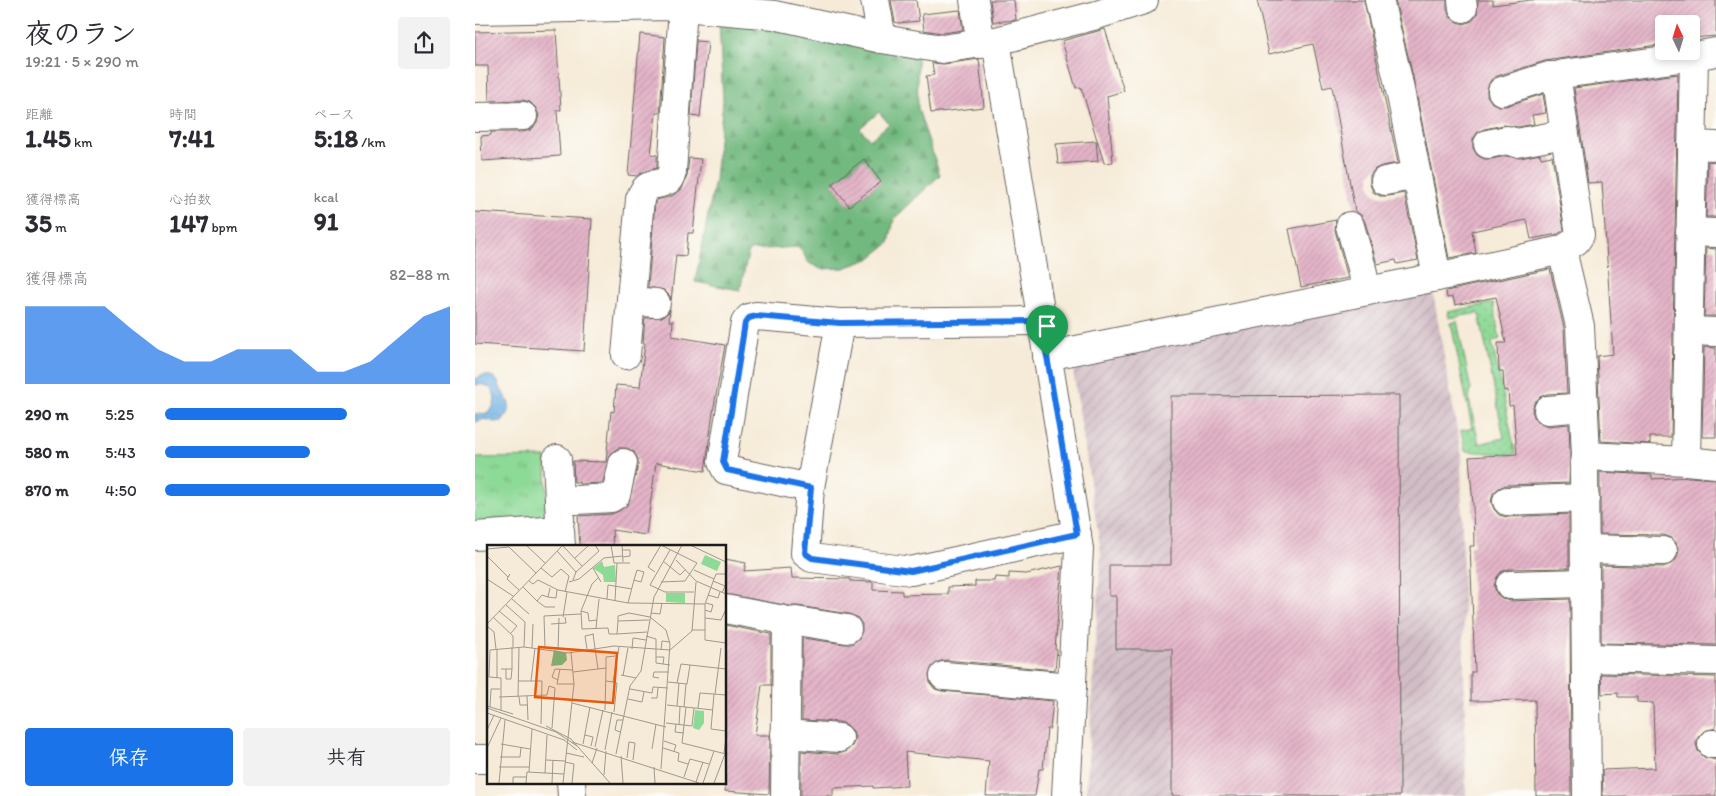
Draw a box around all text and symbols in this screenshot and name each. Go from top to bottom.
north arrow [1655,15,1700,60]
map controls [1655,15,1700,60]
text: 夜のラン [25,16,137,50]
button: share [398,17,450,69]
text: 19:21 · 5 × 290 m [25,52,139,71]
text: 距離 [25,106,53,123]
text: 時間 [169,106,197,123]
text: ペース [314,106,355,123]
text: 1.45 [25,123,71,153]
text: 7:41 [169,123,214,153]
text: 5:18 [314,123,358,153]
text: km [71,134,93,151]
text: /km [358,134,386,151]
text: kcal [314,189,339,206]
text: 獲得標高 [25,191,81,208]
text: 心拍数 [169,191,211,208]
text: 91 [314,206,338,236]
text: 35 [25,208,52,238]
text: 147 [169,208,208,238]
text: m [52,219,67,236]
text: bpm [208,219,237,236]
text: 82–88 m [389,265,450,284]
text: 獲得標高 [25,269,89,288]
pin [1026,305,1068,356]
icon: arrive [1033,312,1061,340]
text: 290 m [25,405,69,424]
text: 5:25 [105,405,134,424]
text: 580 m [25,443,69,462]
text: 5:43 [105,443,136,462]
text: 870 m [25,481,69,500]
text: 4:50 [105,481,137,500]
inset map [487,545,726,784]
button: 保存 [25,728,233,786]
button: 共有 [243,728,450,786]

